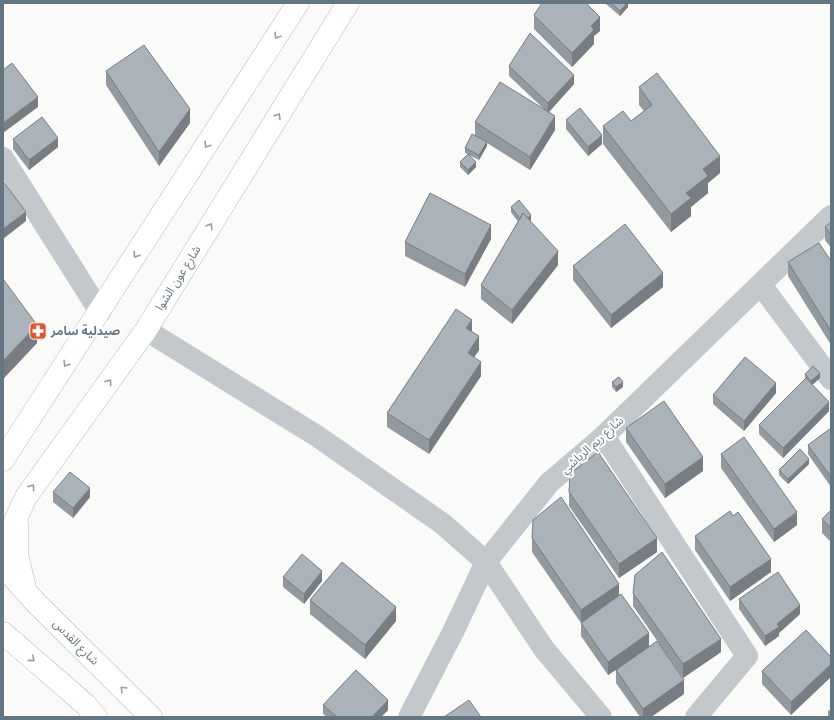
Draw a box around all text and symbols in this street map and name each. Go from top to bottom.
one-way arrow [274,32,281,39]
one-way arrow [274,113,281,120]
one-way arrow [204,141,211,148]
one-way arrow [205,223,213,230]
street label: شارع عون الشوا [152,242,205,314]
one-way arrow [134,251,141,258]
pharmacy icon: صيدلية سامر [28,321,48,341]
place label: صيدلية سامر [50,323,121,338]
one-way arrow [63,360,71,367]
one-way arrow [104,379,112,386]
street label: شارع ريم الرياشي [557,412,628,479]
one-way arrow [28,485,35,492]
street label: شارع القدس [49,615,103,669]
one-way arrow [28,654,35,661]
one-way arrow [120,687,128,694]

